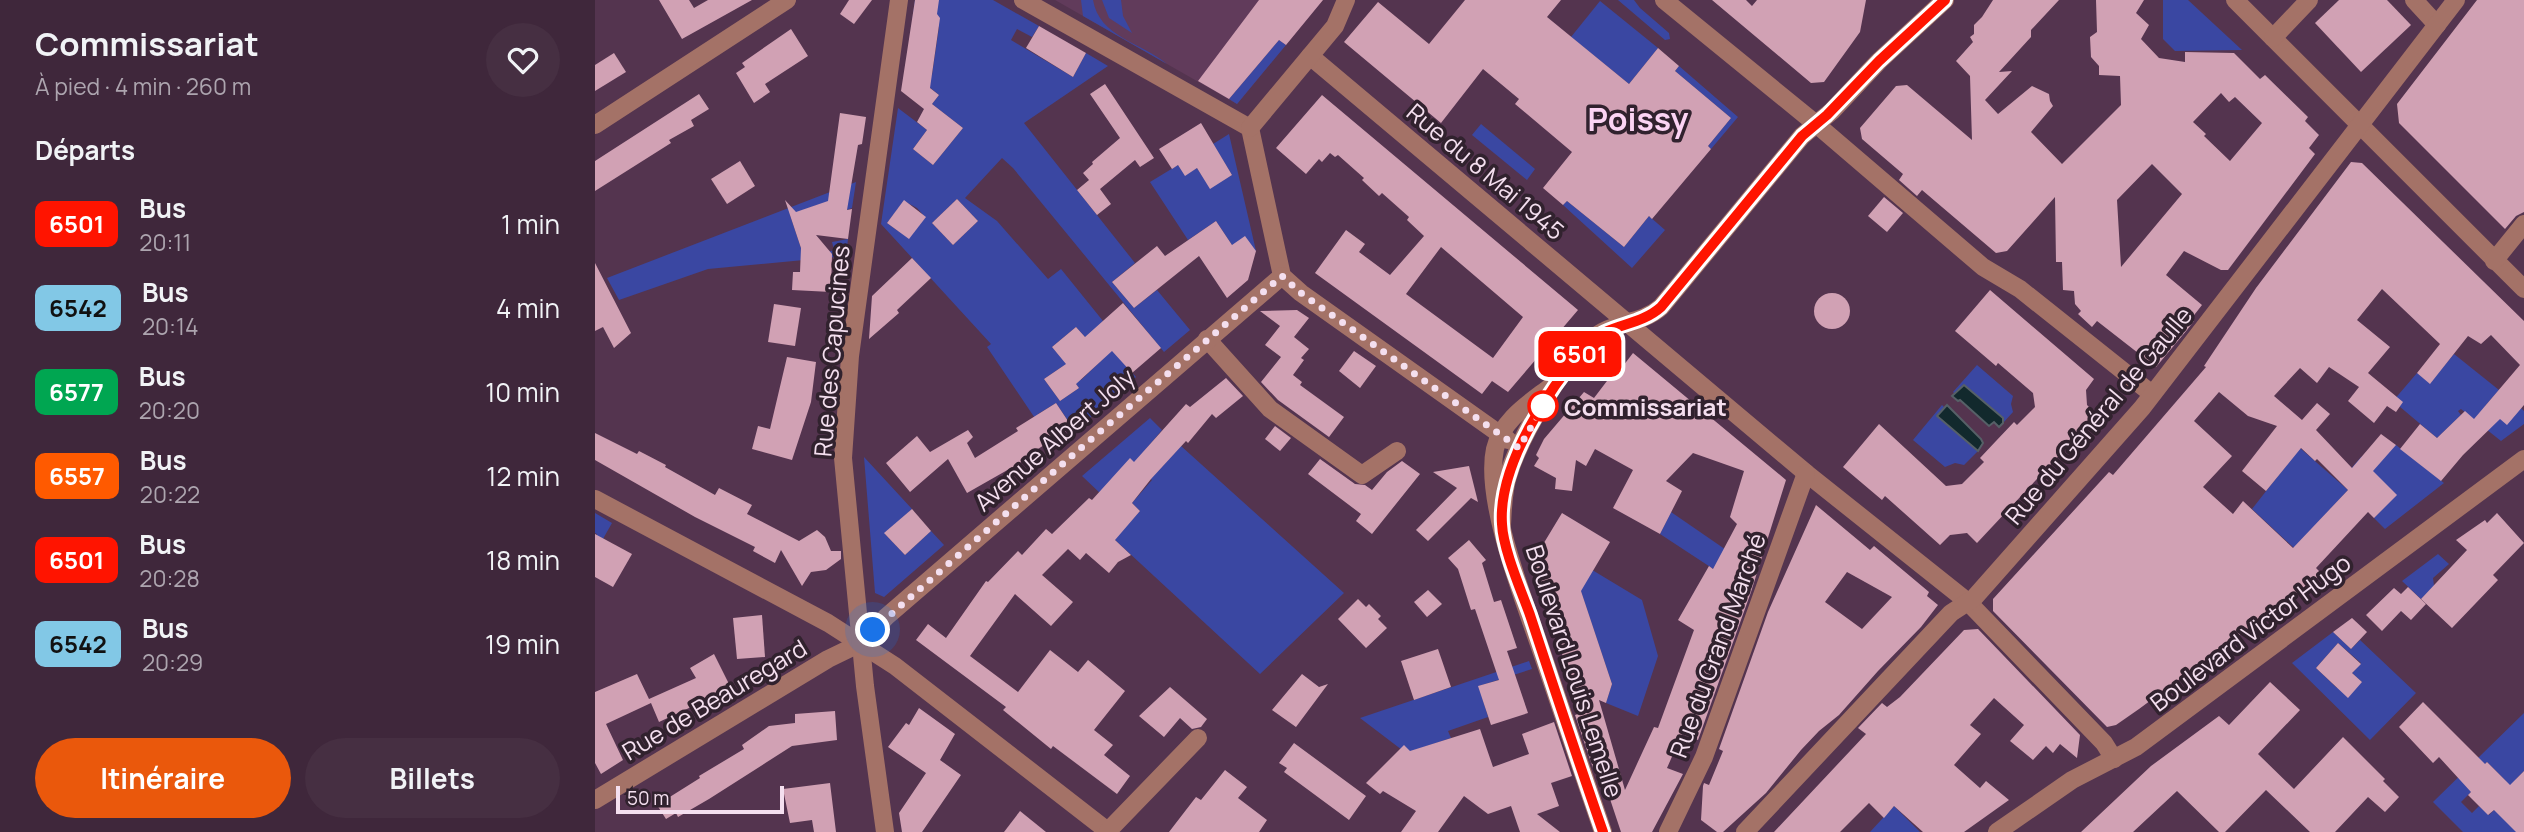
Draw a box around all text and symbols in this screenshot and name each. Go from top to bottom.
text: Commissariat [35,21,259,66]
button: heart [486,23,560,97]
text: À pied · 4 min · 260 m [35,70,251,102]
street label: Rue du 8 Mai 1945 [1400,95,1572,247]
district label: Poissy [1588,97,1689,141]
text: Départs [35,132,135,168]
text: Bus [139,190,186,226]
text: 1 min [501,206,560,242]
text: 6501 [49,207,104,240]
text: 20:11 [139,226,191,258]
street label: Rue des Capucines [805,244,857,458]
text: Bus [142,274,189,310]
text: 4 min [496,290,560,326]
text: 6542 [49,291,107,324]
street label: Rue du Général de Gaulle [1997,299,2199,531]
text: 20:14 [142,310,198,342]
line badge: 6501 [1531,331,1629,377]
text: 6501 [1552,337,1608,370]
text: Bus [139,358,186,394]
street label: Avenue Albert Joly [967,360,1142,518]
text: 10 min [485,374,560,410]
text: 6577 [49,375,104,408]
place label: Commissariat [1564,390,1727,423]
marker: Commissariat [1528,391,1558,421]
text: 20:20 [139,394,200,426]
text: Bus [140,442,187,478]
text: 12 min [486,458,560,494]
text: 6557 [49,459,105,492]
text: 20:22 [140,478,200,510]
text: Bus [139,526,186,562]
street label: Rue du Grand Marché [1661,528,1773,762]
street label: Boulevard Louis Lemelle [1519,540,1631,802]
text: 18 min [486,542,560,578]
text: 6501 [49,543,104,576]
street label: Boulevard Victor Hugo [2143,546,2357,718]
text: 20:28 [139,562,200,594]
text: Bus [142,610,189,646]
your location [855,612,890,647]
text: 19 min [485,626,560,662]
text: 6542 [49,627,107,660]
street label: Rue de Beauregard [616,631,812,767]
text: 20:29 [142,646,203,678]
button: Itinéraire [35,738,291,818]
button: Billets [305,738,560,818]
scale bar [616,783,784,815]
text: 50 m [627,785,669,811]

